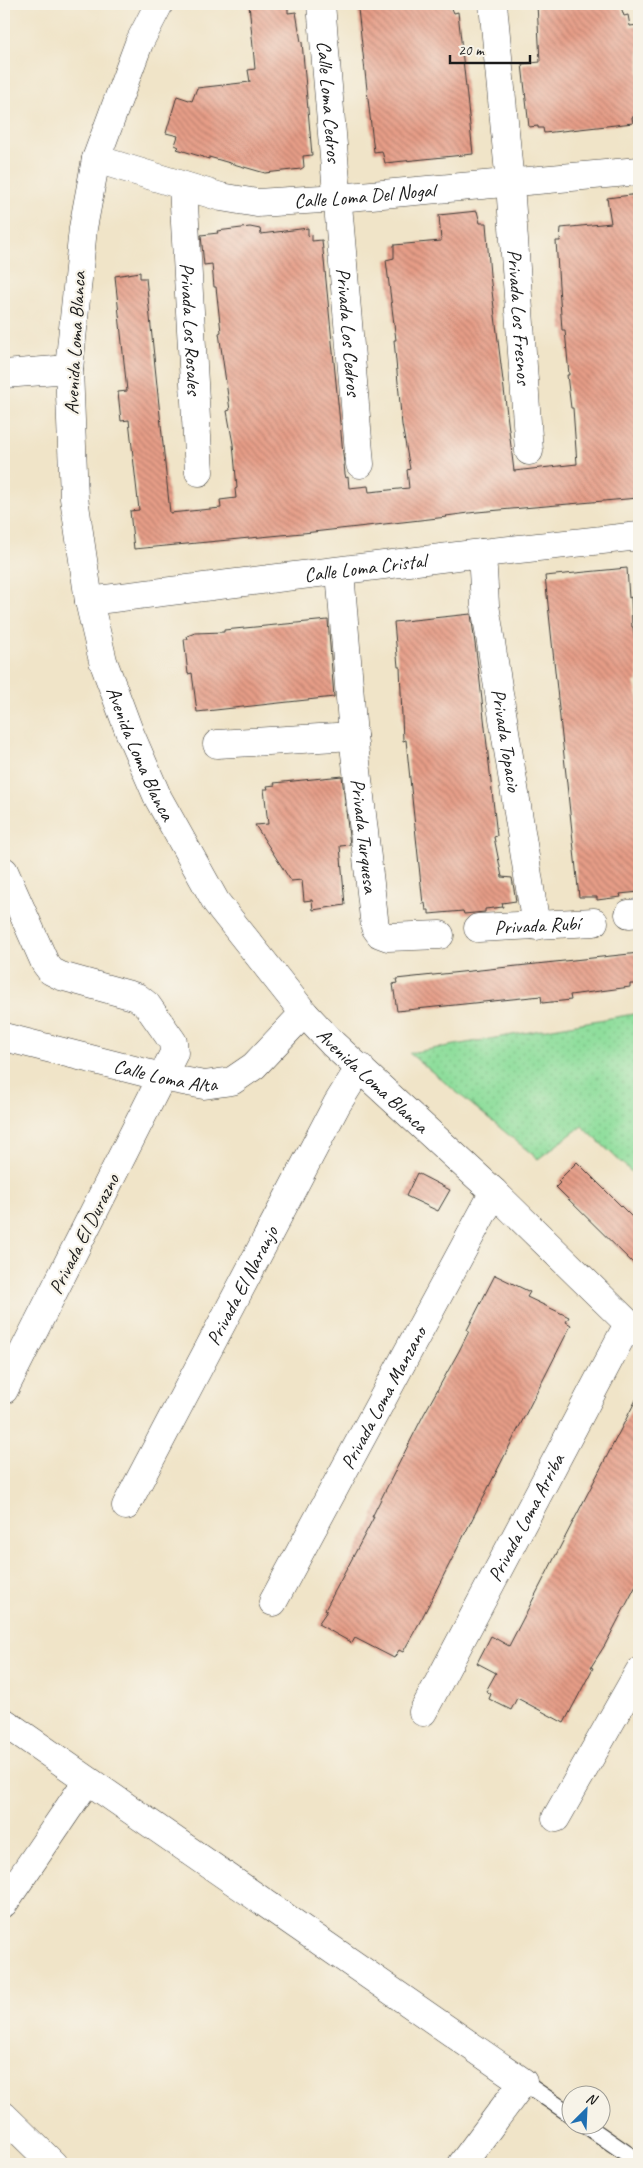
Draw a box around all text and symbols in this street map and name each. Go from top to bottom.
scale bar [450,32,530,64]
street label: Calle Loma Cedros [312,40,347,166]
text: 20 m [458,41,485,60]
street label: Calle Loma Del Nogal [293,177,440,213]
street label: Privada Los Fresnos [502,248,537,388]
street label: Privada Los Rosales [175,262,207,398]
street label: Privada Los Cedros [331,267,367,399]
street label: Avenida Loma Blanca [59,270,91,415]
street label: Calle Loma Cristal [303,547,431,587]
street label: Avenida Loma Blanca [101,683,181,826]
street label: Privada Topacio [486,687,527,794]
street label: Privada Turquesa [346,777,384,896]
street label: Privada Rubí [493,910,585,940]
street label: Avenida Loma Blanca [312,1023,435,1139]
street label: Calle Loma Alta [111,1053,220,1098]
street label: Privada El Durazno [43,1169,125,1298]
street label: Privada El Naranjo [200,1221,284,1349]
street label: Privada Loma Manzano [335,1320,433,1473]
street label: Privada Loma Arriba [482,1448,570,1586]
north arrow [560,2086,610,2136]
text: N [584,2089,601,2109]

